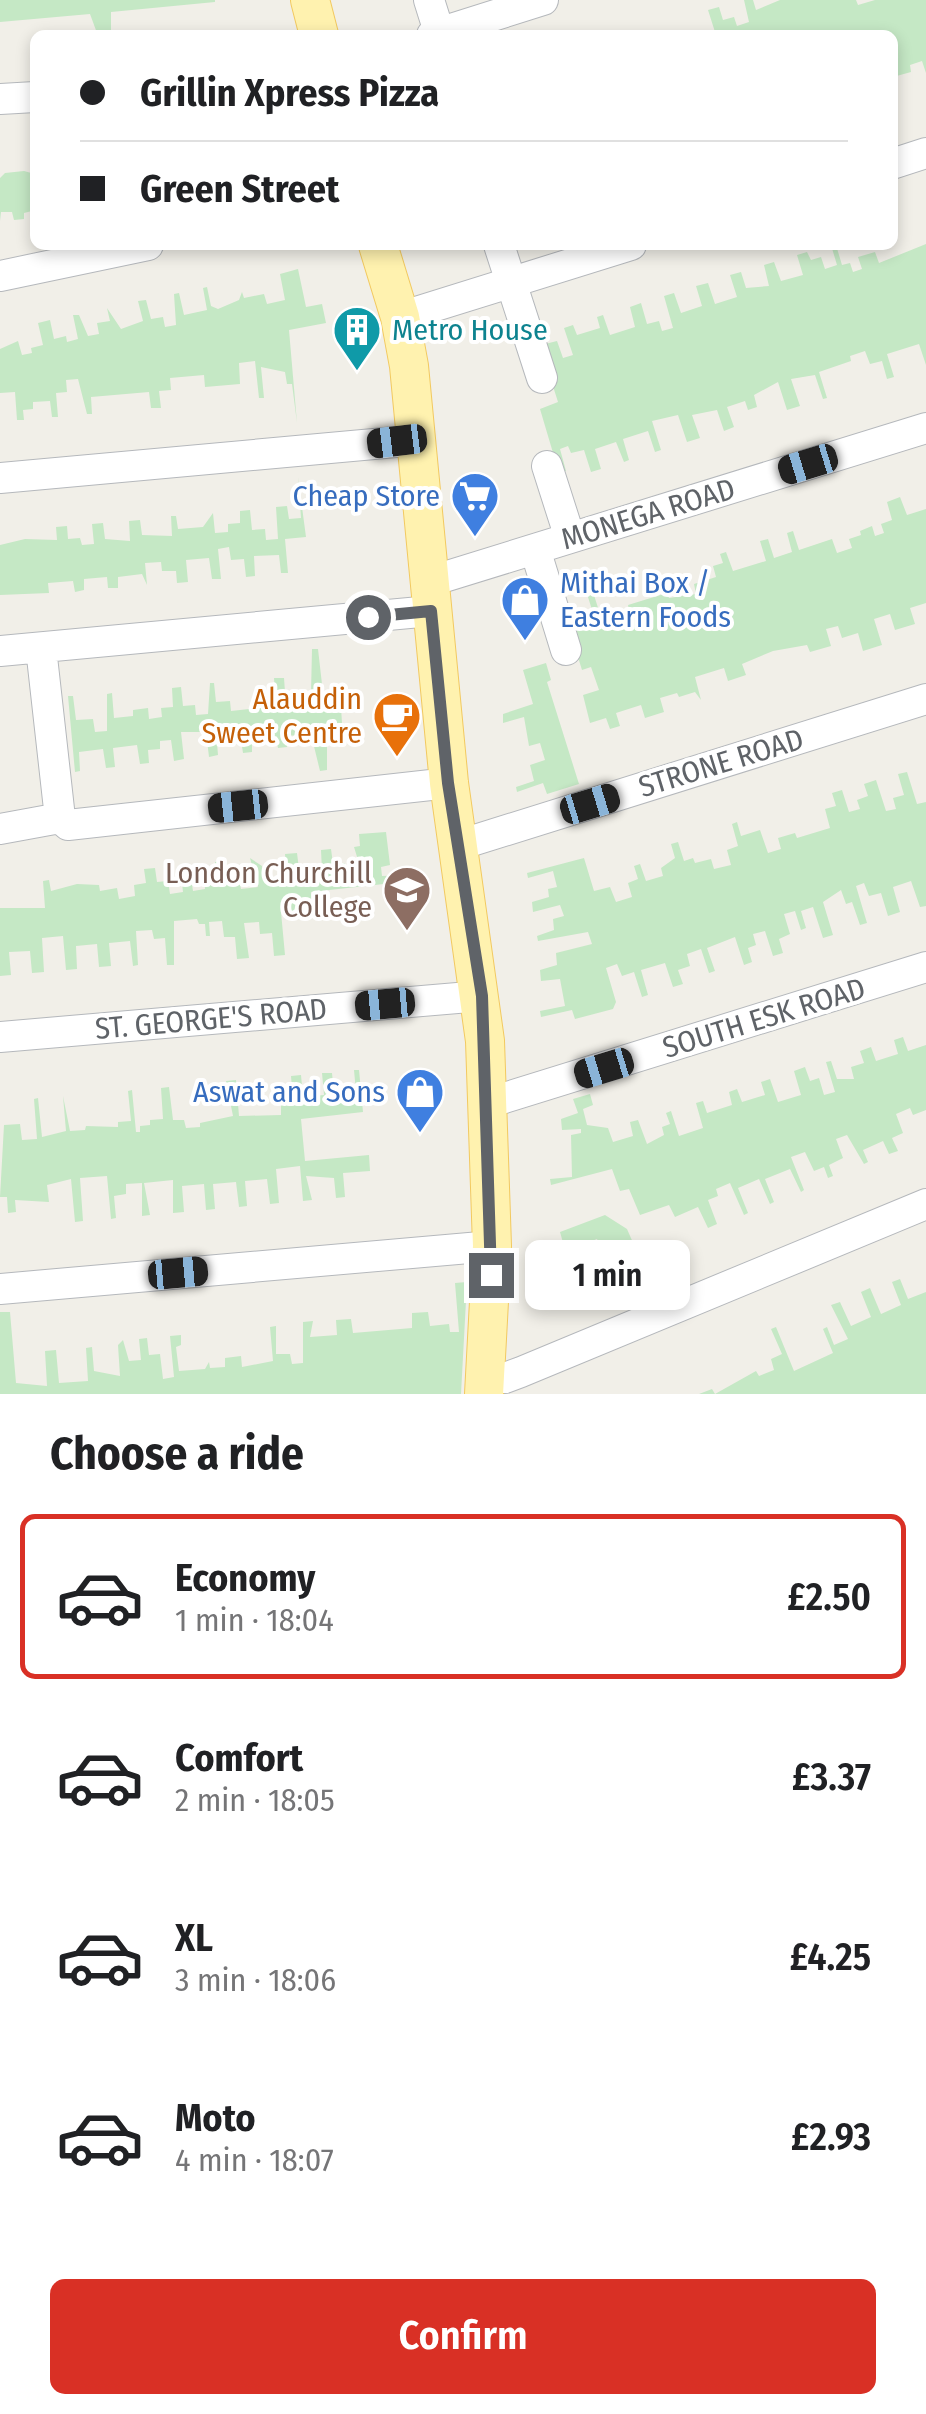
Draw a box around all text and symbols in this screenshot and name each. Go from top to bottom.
text: Grillin Xpress Pizza [140,70,439,116]
text: Green Street [140,166,339,212]
building icon: Metro House [331,304,383,372]
place label: Metro House [392,312,548,348]
car [365,422,429,460]
car [775,441,841,487]
supermarket icon: Cheap Store [449,470,501,538]
street label: MONEGA ROAD [557,471,739,557]
place label: Cheap Store [293,478,440,514]
place label: Mithai Box / Eastern Foods [560,565,731,635]
shop icon: Mithai Box / Eastern Foods [499,574,551,642]
route start [346,595,391,640]
place label: Alauddin Sweet Centre [201,681,362,751]
cafe icon: Alauddin Sweet Centre [371,690,423,758]
street label: STRONE ROAD [634,721,808,805]
car [557,781,623,827]
car [207,788,269,824]
place label: London Churchill College [165,855,372,925]
school or university icon: London Churchill College [381,864,433,932]
street label: SOUTH ESK ROAD [658,970,870,1066]
car [354,986,416,1022]
street label: ST. GEORGE'S ROAD [94,991,328,1047]
car [571,1045,637,1091]
shop icon: Aswat and Sons [394,1066,446,1134]
place label: Aswat and Sons [193,1074,385,1110]
callout: 1 min [526,1240,691,1310]
route end [469,1253,514,1298]
car [147,1255,209,1291]
text: 1 min [573,1256,642,1294]
text: Choose a ride [50,1427,304,1481]
icon: car [55,1552,145,1642]
text: Economy [175,1555,315,1601]
text: £2.50 [787,1574,871,1620]
text: 1 min · 18:04 [175,1601,334,1639]
icon: car [55,1732,145,1822]
text: Comfort [175,1735,303,1781]
text: £3.37 [792,1754,871,1800]
text: 2 min · 18:05 [175,1781,335,1819]
icon: car [55,1912,145,2002]
text: XL [175,1915,213,1961]
text: £4.25 [790,1934,871,1980]
text: 3 min · 18:06 [175,1961,336,1999]
icon: car [55,2092,145,2182]
text: Moto [175,2095,256,2141]
text: £2.93 [791,2114,871,2160]
text: 4 min · 18:07 [175,2141,334,2179]
button: Confirm [50,2279,876,2394]

